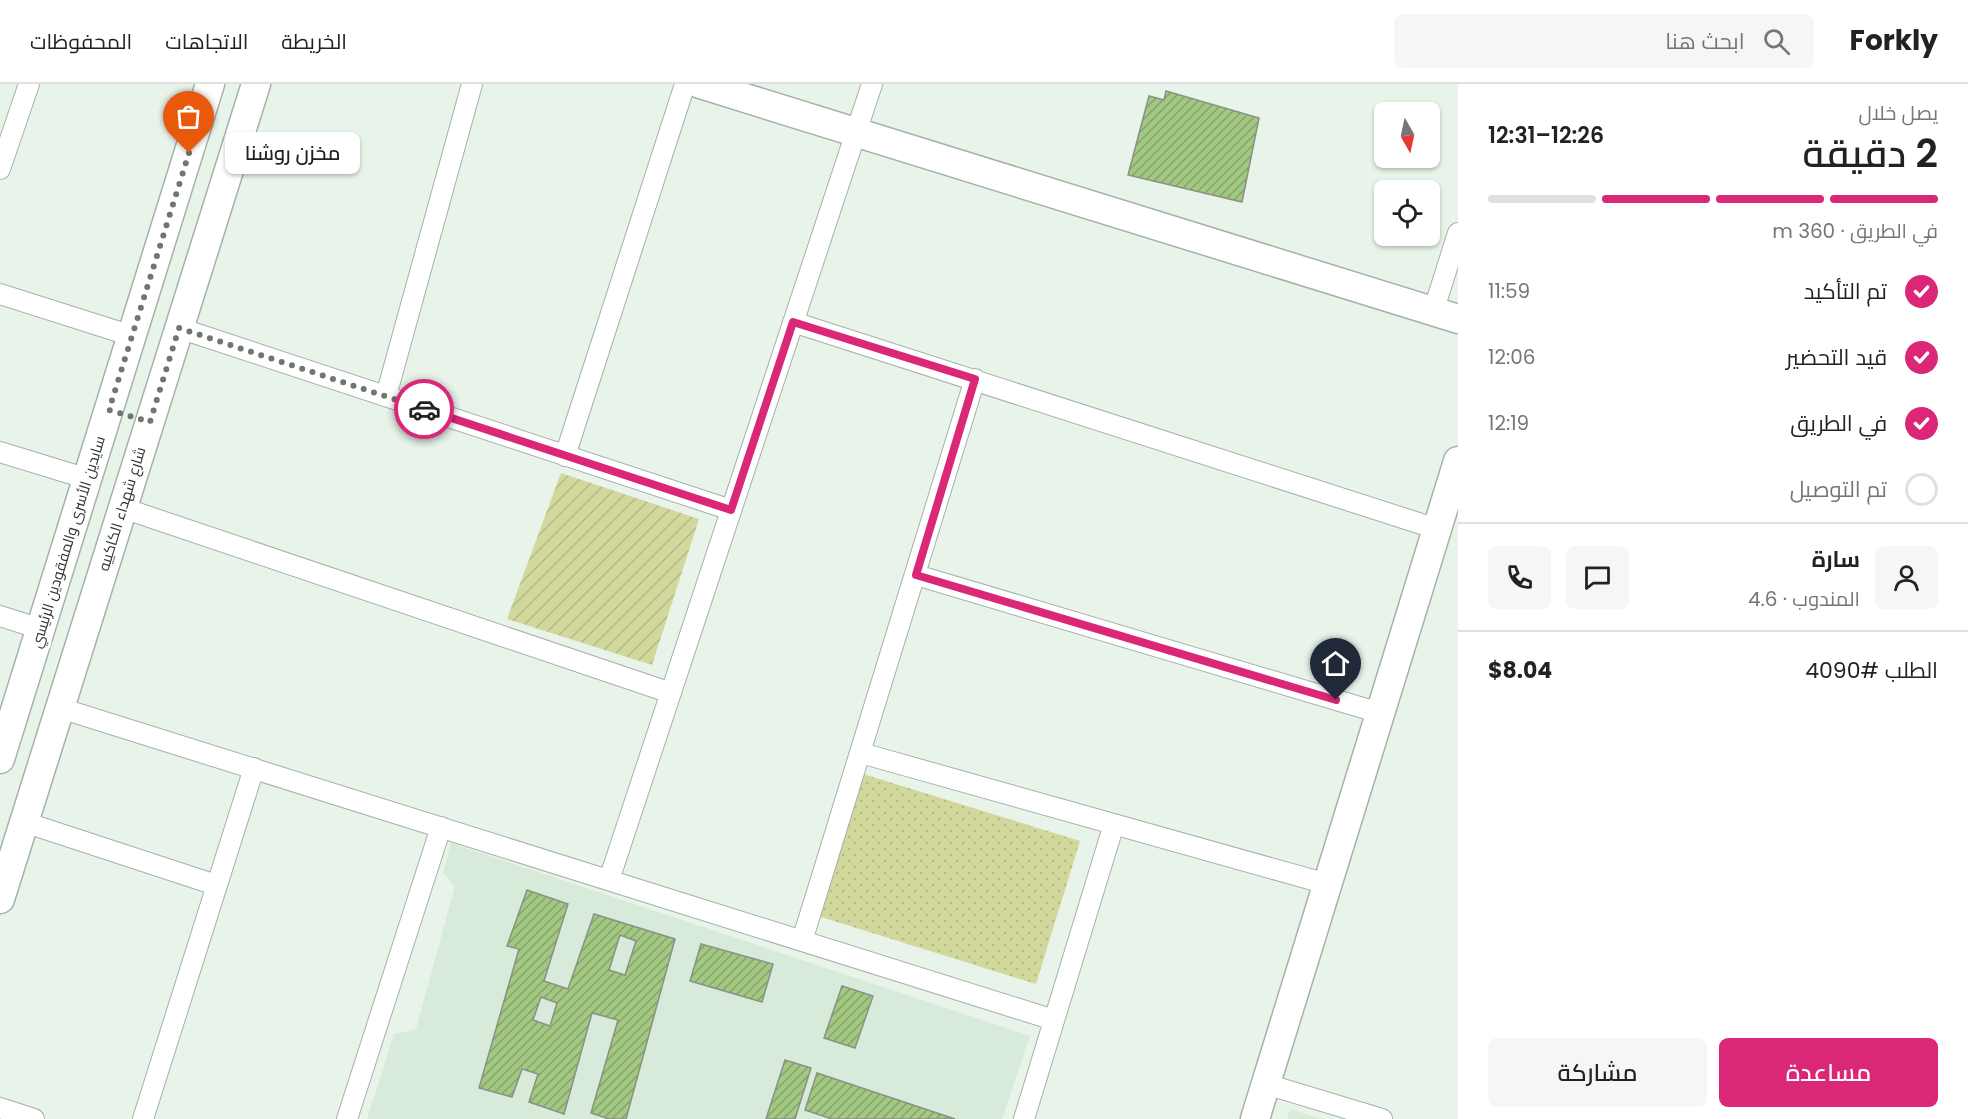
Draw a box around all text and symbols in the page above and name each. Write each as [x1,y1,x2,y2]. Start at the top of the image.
search box [1394,14,1814,68]
text: Forkly [1850,21,1938,60]
icon: search [1760,25,1793,58]
text: ابحث هنا [1665,26,1745,57]
text: المحفوظات [30,27,132,56]
text: الاتجاهات [165,27,248,56]
text: الخريطة [281,27,347,56]
pin [163,91,214,153]
text: يصل خلال [1858,99,1938,127]
icon: bag [172,100,205,133]
north arrow [1374,102,1440,168]
map controls [1374,102,1440,246]
text: 12:26–12:31 [1488,120,1604,151]
text: 2 دقيقة [1802,126,1938,181]
callout: مخزن روشنا [225,132,360,174]
text: مخزن روشنا [245,139,340,167]
button: locate [1374,180,1440,246]
text: في الطريق · 360 m [1772,217,1938,245]
icon: check [1905,275,1938,308]
text: تم التأكيد [1804,276,1887,307]
text: 11:59 [1488,277,1530,305]
icon: check [1905,341,1938,374]
text: قيد التحضير [1786,342,1887,373]
text: 12:06 [1488,343,1535,371]
courier [394,379,454,439]
icon: car [408,393,441,426]
icon: check [1905,407,1938,440]
text: في الطريق [1790,408,1887,439]
text: 12:19 [1488,409,1529,437]
street label: سايدين الأسرى والمفقودين الرئيسي [25,433,112,651]
street label: شارع شهداء الكاكييه [93,444,151,574]
text: تم التوصيل [1790,474,1887,505]
text: سارة [1812,544,1860,575]
button: phone [1488,546,1551,609]
button: chat [1566,546,1629,609]
button: person [1875,546,1938,609]
text: المندوب · 4.6 [1748,585,1860,613]
pin [1310,638,1361,700]
icon: home [1319,647,1352,680]
text: $8.04 [1488,655,1552,686]
text: الطلب #4090 [1805,655,1938,686]
button: مشاركة [1488,1038,1707,1107]
button: مساعدة [1719,1038,1938,1107]

